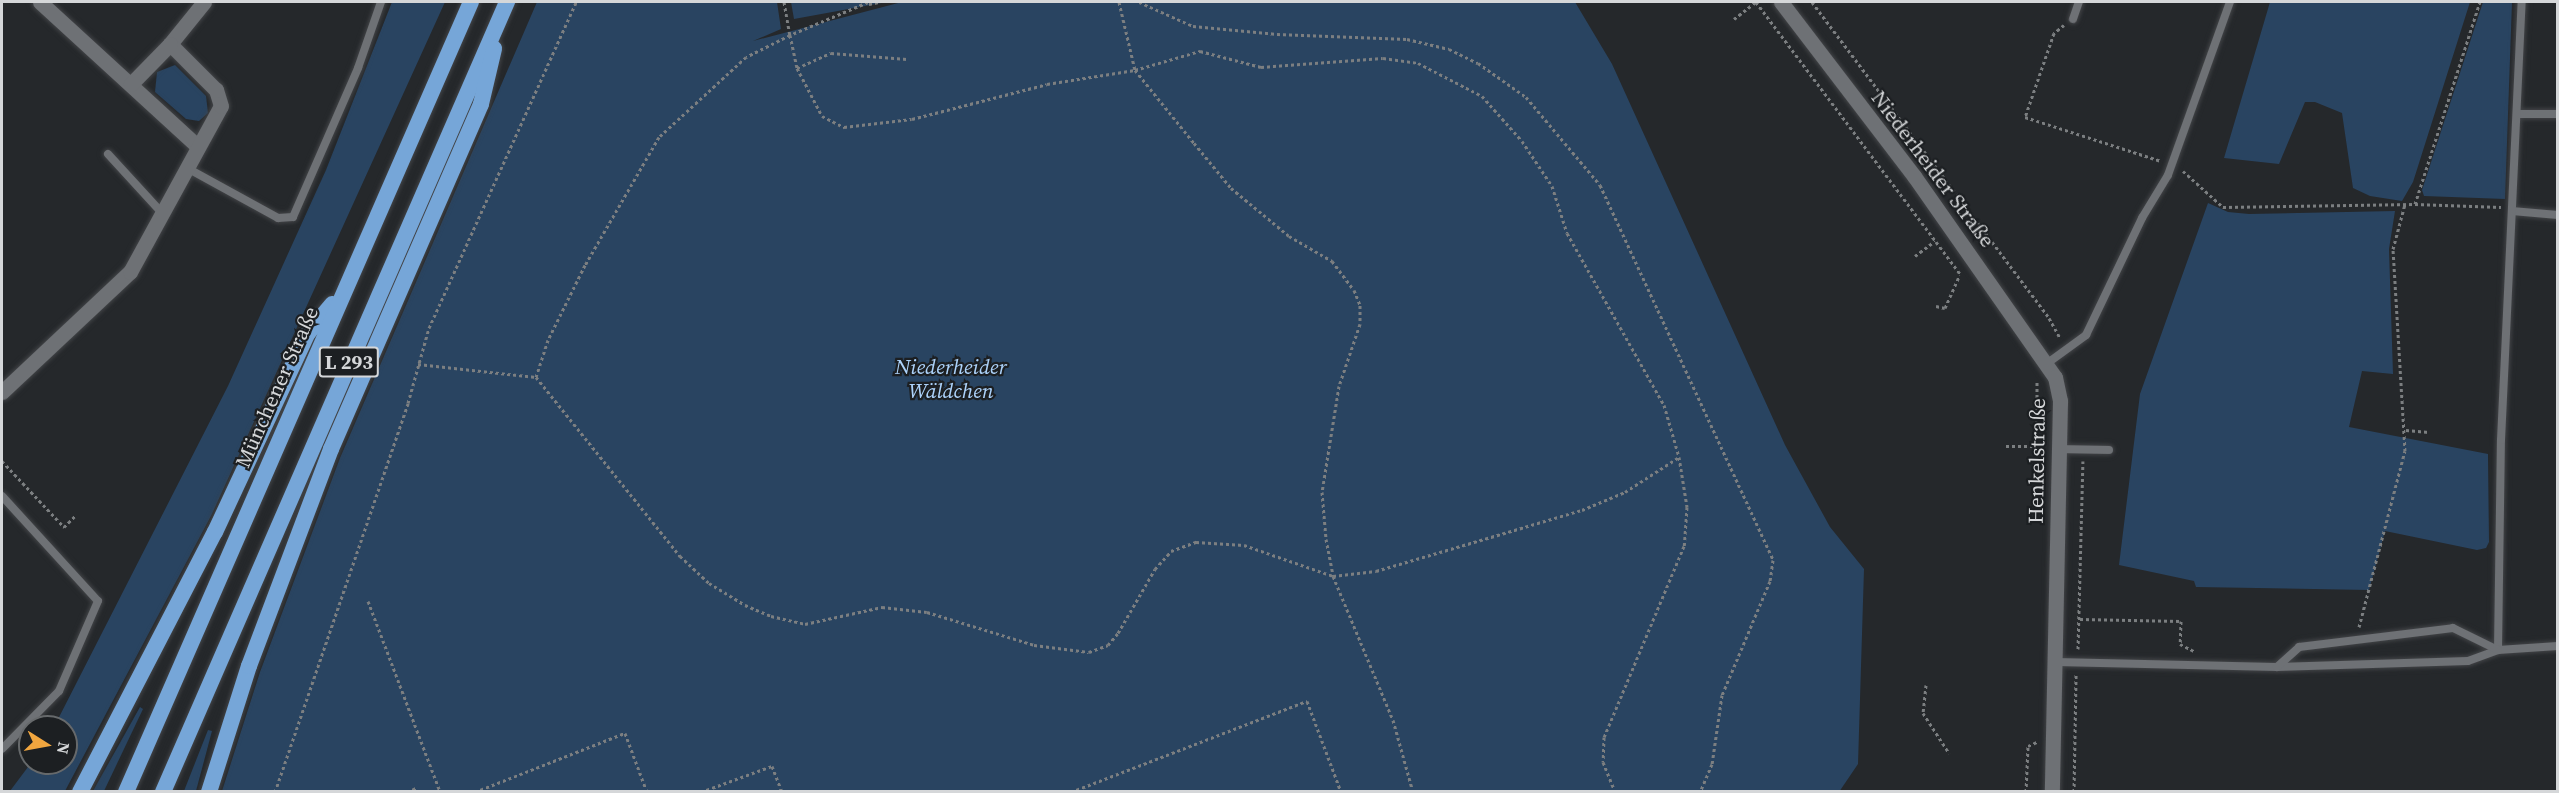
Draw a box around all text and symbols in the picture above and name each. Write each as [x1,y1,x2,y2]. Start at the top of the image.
street label: Niederheider Straße [1866,86,2000,252]
street label: Münchener Straße [230,302,324,472]
road number: L 293 [318,345,380,379]
park label: Niederheider Wäldchen [895,354,1007,404]
street label: Henkelstraße [2023,398,2051,524]
north arrow [18,715,78,775]
text: N [52,740,76,756]

